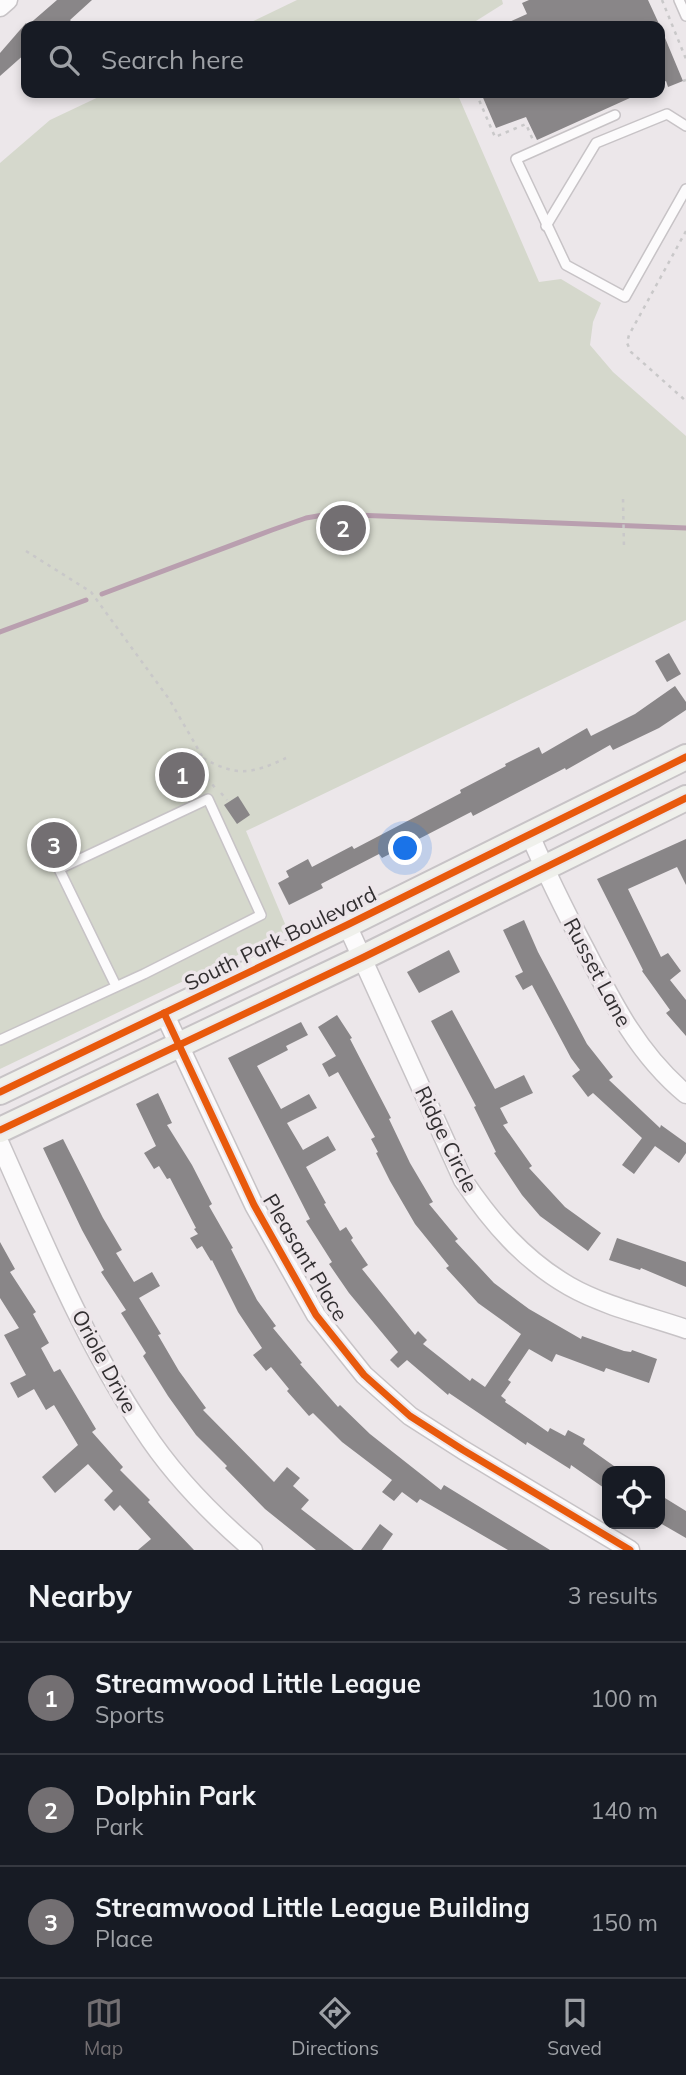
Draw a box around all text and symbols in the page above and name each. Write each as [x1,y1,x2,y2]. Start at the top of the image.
search box [21,21,665,98]
icon: search [45,41,83,79]
text: Search here [101,43,244,76]
pin: 2 [320,502,366,554]
pin: 1 [159,749,205,801]
pin: 3 [31,819,77,871]
your location [388,831,422,865]
street label: South Park Boulevard [180,880,380,996]
street label: Russet Lane [558,913,638,1031]
street label: Ridge Circle [410,1081,484,1197]
street label: Pleasant Place [258,1189,354,1325]
street label: Oriole Drive [67,1305,143,1417]
map controls [602,1466,665,1529]
button: locate [602,1466,665,1529]
text: Nearby [28,1577,132,1615]
text: 3 results [568,1581,658,1610]
text: Streamwood Little League [95,1667,421,1700]
text: 1 [44,1684,58,1713]
text: 100 m [590,1684,658,1713]
text: Sports [95,1700,165,1729]
text: Dolphin Park [95,1779,256,1812]
text: 2 [44,1796,58,1825]
text: 140 m [590,1796,658,1825]
text: Park [95,1812,143,1841]
text: Streamwood Little League Building [95,1891,530,1924]
text: 3 [44,1908,58,1937]
text: 150 m [590,1908,658,1937]
text: Place [95,1924,153,1953]
tab: Map [84,1994,123,2060]
tab: Directions [291,1994,379,2060]
tab: Saved [547,1994,602,2060]

